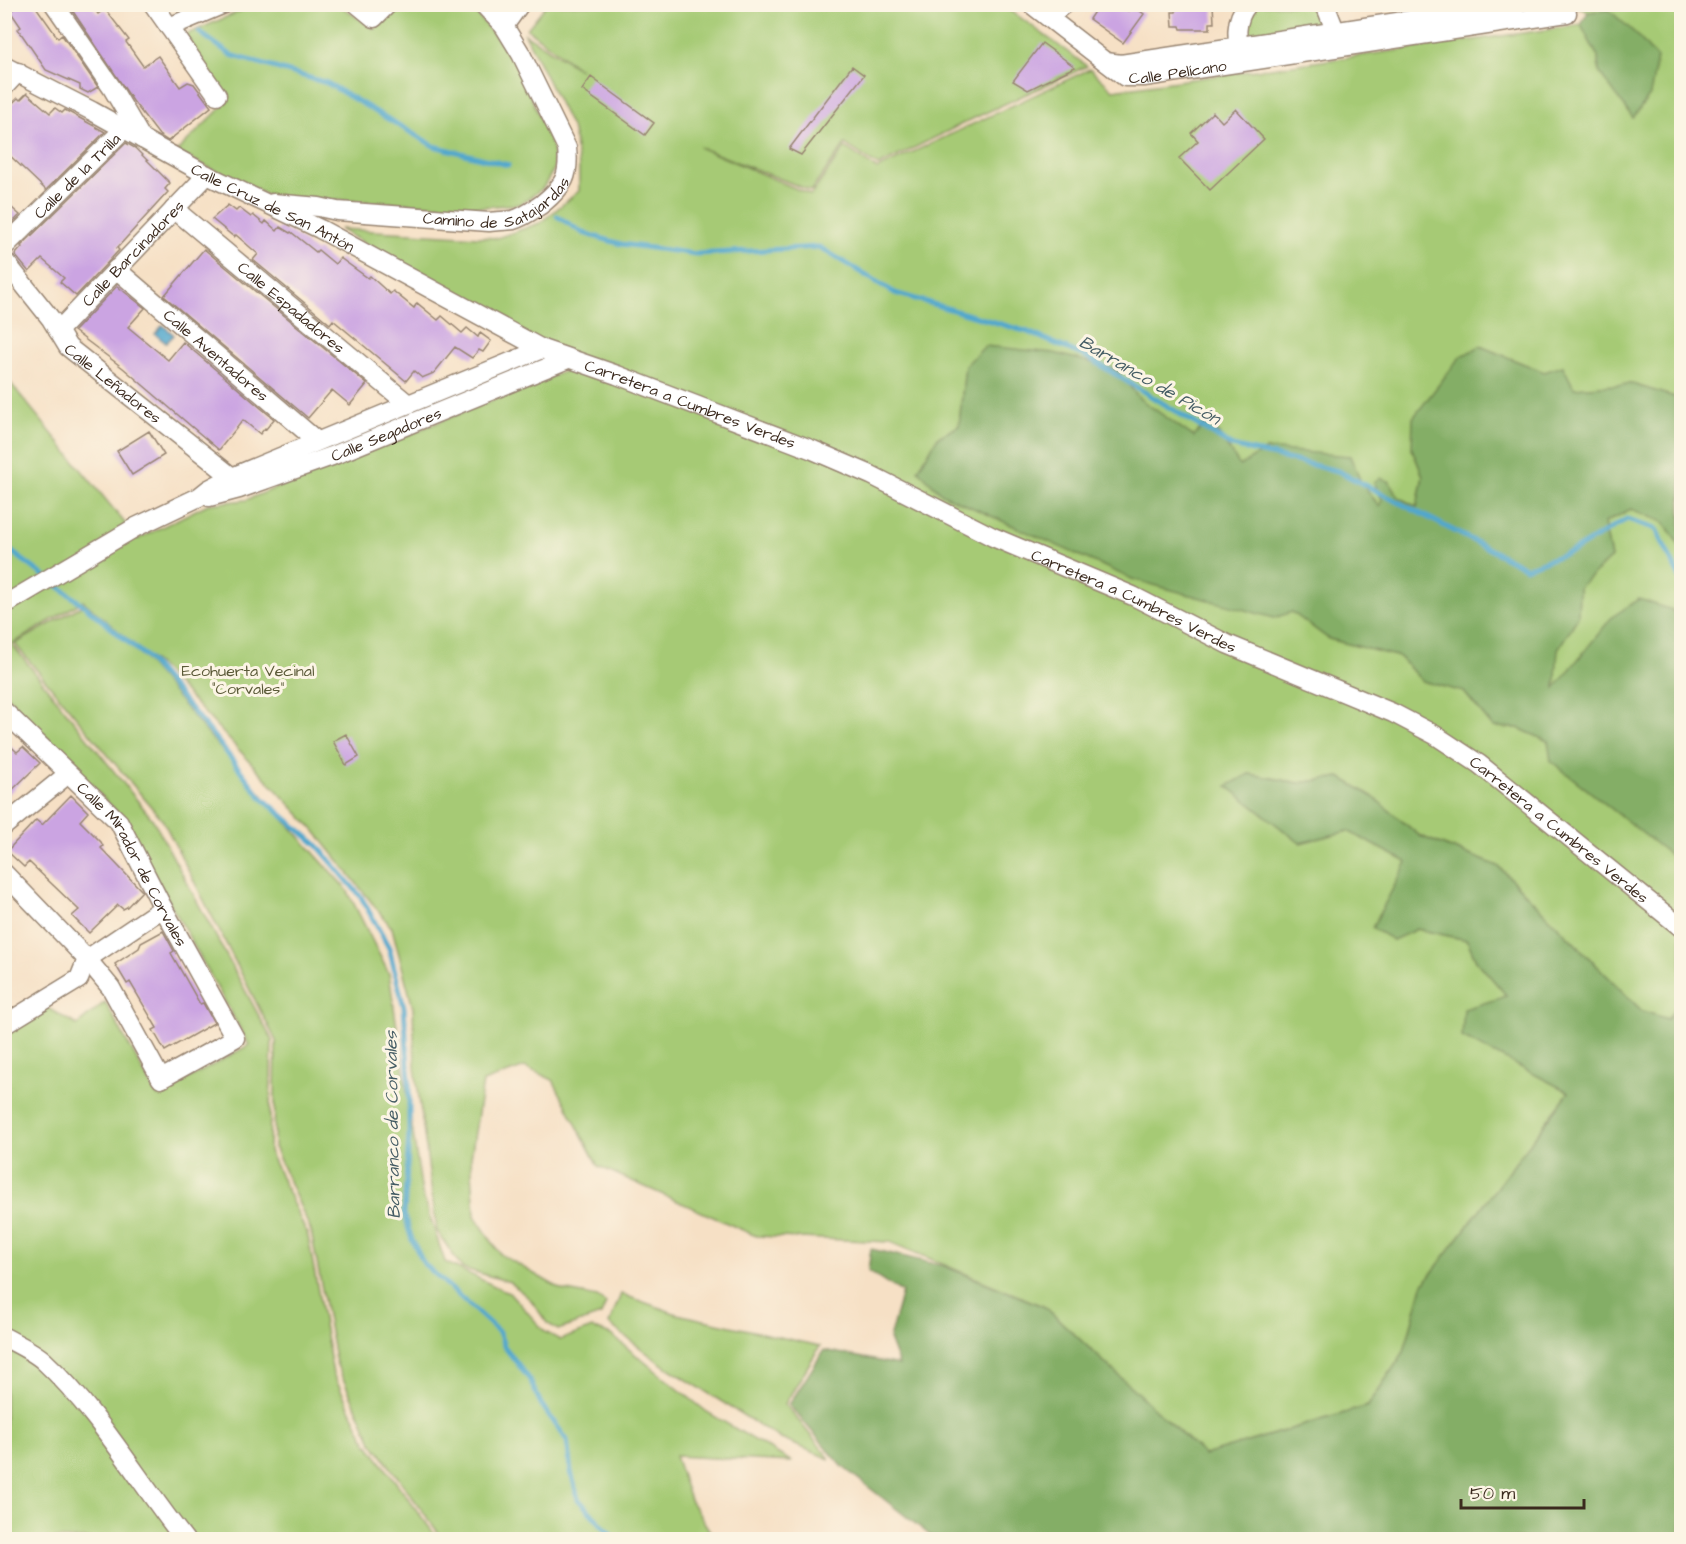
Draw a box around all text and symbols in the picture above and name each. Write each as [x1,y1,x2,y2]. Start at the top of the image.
street label: Calle Pelícano [1129,55,1228,89]
street label: Calle de la Trilla [29,128,126,224]
street label: Calle Cruz de San Antón [187,158,358,258]
street label: Camino de Satajardas [422,173,575,234]
street label: Calle Barcinadores [77,196,189,312]
street label: Calle Espadadores [233,257,349,359]
street label: Calle Aventadores [158,304,273,407]
water label: Barranco de Picón [1074,330,1227,432]
street label: Calle Leñadores [60,338,166,429]
street label: Carretera a Cumbres Verdes [581,355,799,454]
street label: Calle Segadores [328,402,445,467]
street label: Carretera a Cumbres Verdes [1028,544,1239,659]
park label: Ecohuerta Vecinal "Corvales" [181,660,315,700]
street label: Carretera a Cumbres Verdes [1465,751,1653,909]
street label: Calle Mirador de Corvales [72,777,192,950]
water label: Barranco de Corvales [378,1030,407,1219]
scale bar [1461,1472,1584,1510]
text: 50 m [1470,1481,1515,1506]

